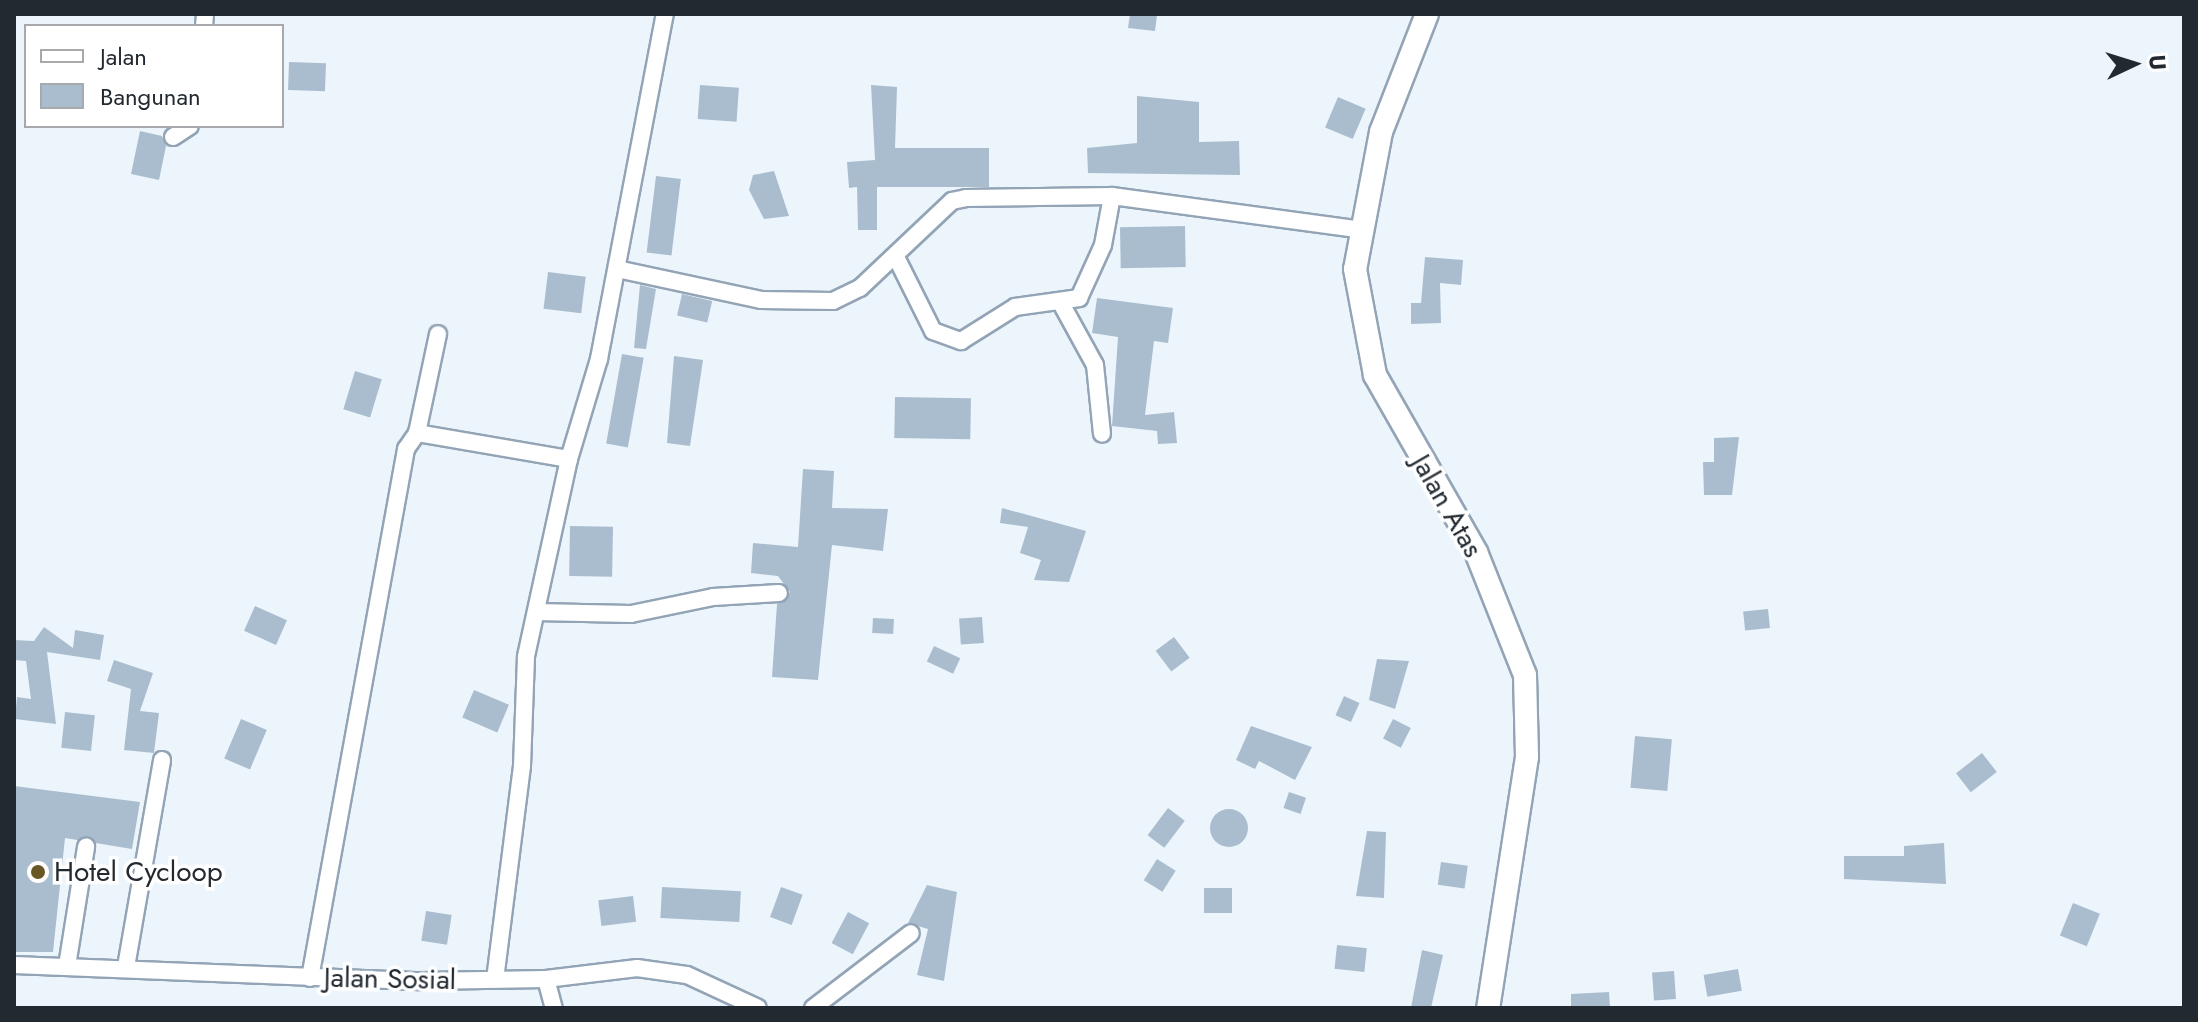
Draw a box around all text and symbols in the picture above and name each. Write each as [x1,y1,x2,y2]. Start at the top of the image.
legend [24,24,284,128]
north arrow [2094,24,2174,104]
text: Jalan [100,39,147,74]
text: U [2141,54,2174,71]
text: Bangunan [100,79,201,114]
street label: Jalan Atas [1404,449,1490,563]
place label: Hotel Cycloop [54,855,223,889]
marker: Hotel Cycloop [29,863,47,881]
street label: Jalan Sosial [324,961,456,997]

